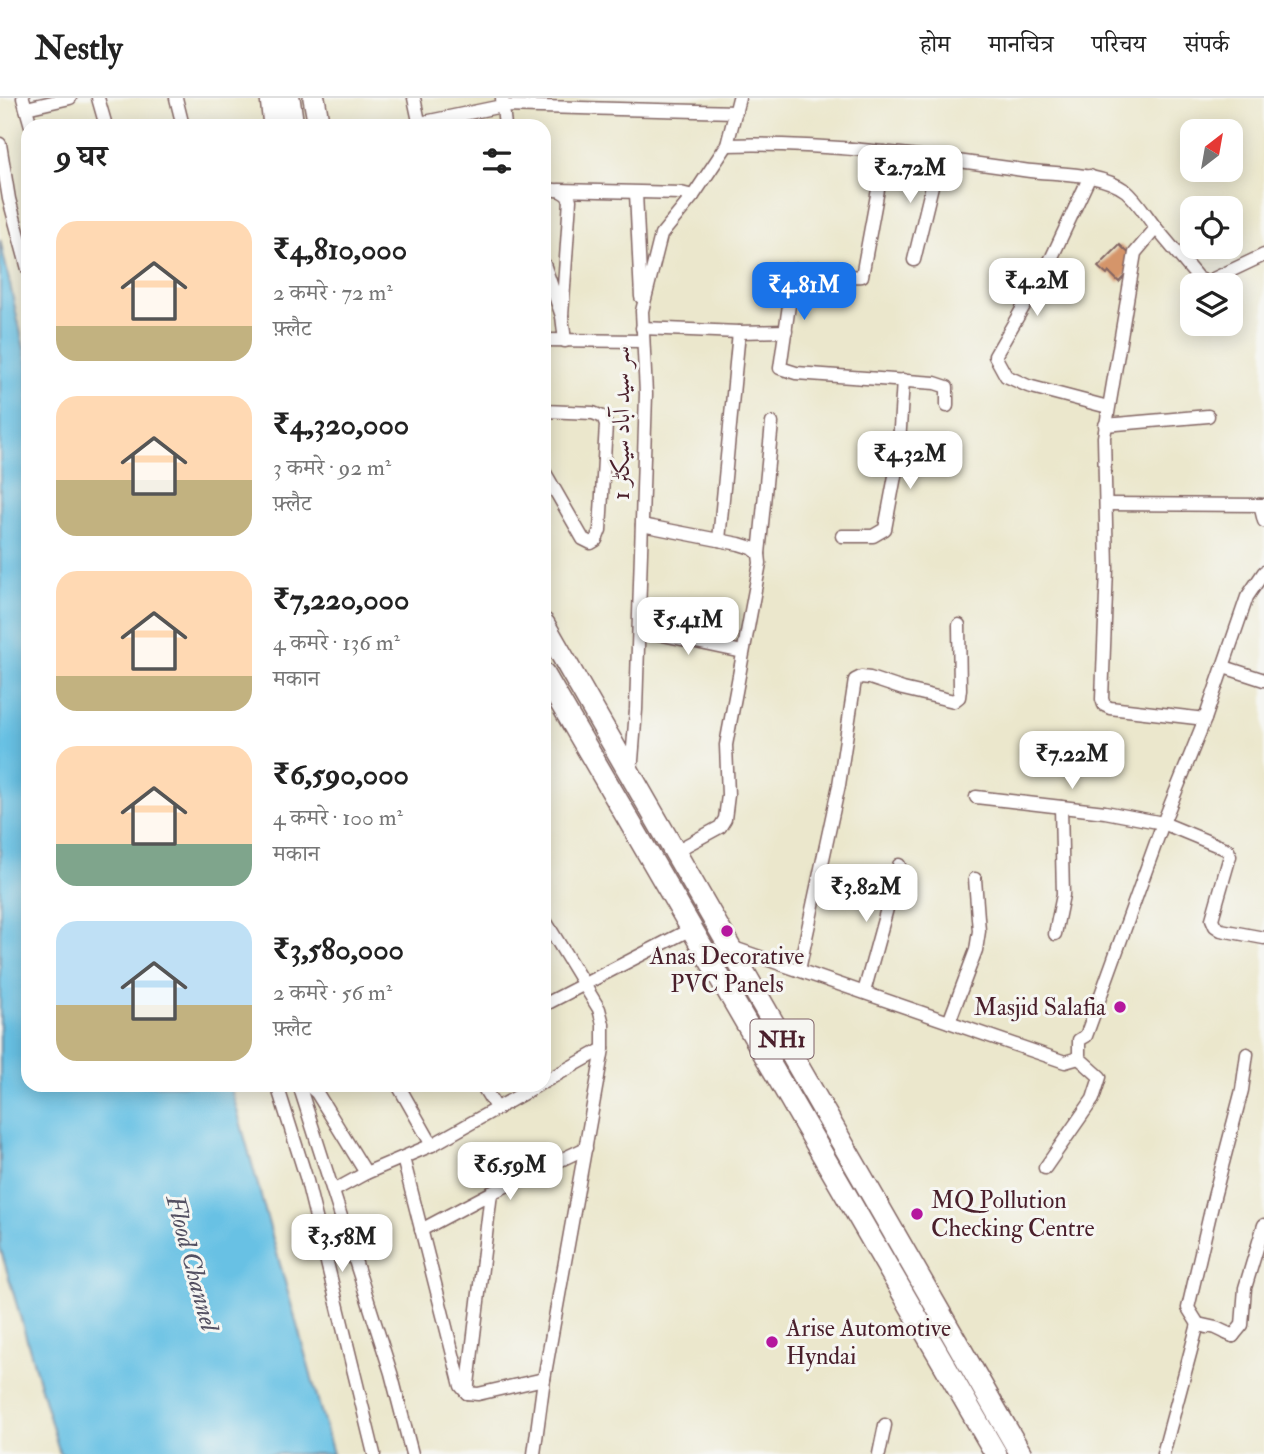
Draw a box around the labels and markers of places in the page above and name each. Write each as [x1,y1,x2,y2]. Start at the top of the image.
pin: ₹2.72M [853,146,967,205]
pin: ₹4.2M [988,258,1086,318]
pin: ₹4.81M [747,262,861,322]
pin: ₹4.32M [853,432,967,491]
pin: ₹5.41M [631,598,745,657]
pin: ₹7.22M [1015,732,1129,791]
pin: ₹3.82M [809,864,923,924]
marker: Anas Decorative PVC Panels [719,923,735,939]
place label: Anas Decorative PVC Panels [649,941,804,1000]
place label: Masjid Salafia [974,992,1107,1023]
marker: Masjid Salafia [1112,999,1128,1015]
pin: ₹6.59M [453,1142,567,1202]
place label: MQ Pollution Checking Centre [931,1185,1095,1244]
marker: MQ Pollution Checking Centre [909,1206,925,1222]
pin: ₹3.58M [285,1214,399,1274]
place label: Arise Automotive Hyndai [785,1313,951,1372]
marker: Arise Automotive Hyndai [764,1334,780,1350]

